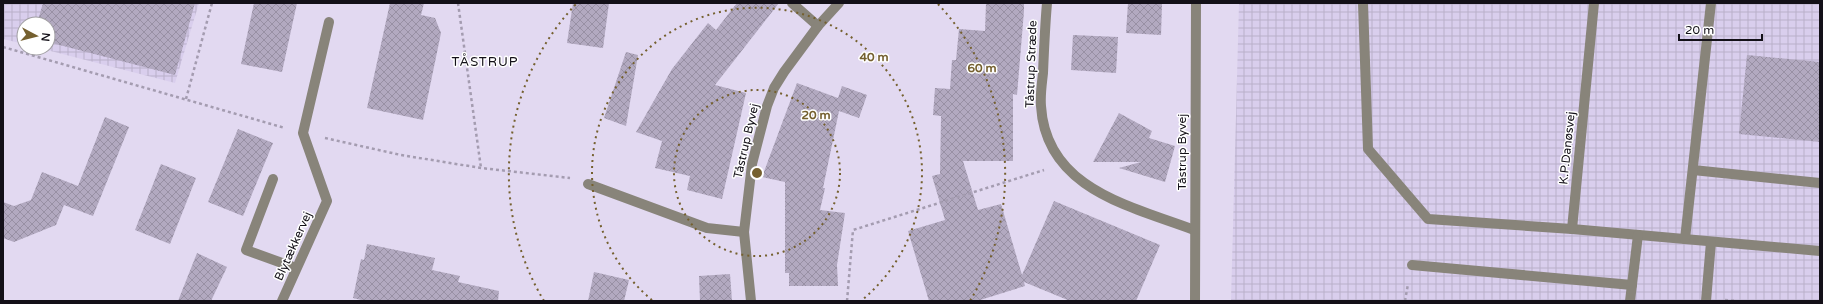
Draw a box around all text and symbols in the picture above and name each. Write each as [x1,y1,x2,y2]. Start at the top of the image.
north arrow [16,16,56,56]
scale bar [1679,16,1762,42]
street label: Tåstrup Stræde [1022,20,1040,108]
text: 20 m [1685,23,1714,37]
text: N [38,32,52,42]
text: 40 m [859,50,889,64]
district label: TÅSTRUP [451,53,519,70]
text: 60 m [967,61,997,75]
street label: Tåstrup Byvej [731,102,761,180]
text: 20 m [801,108,831,122]
street label: K.P.Danøsvej [1556,111,1578,185]
street label: Tåstrup Byvej [1175,114,1189,190]
centre of rings [750,166,764,180]
street label: Blytækkervej [272,209,314,283]

